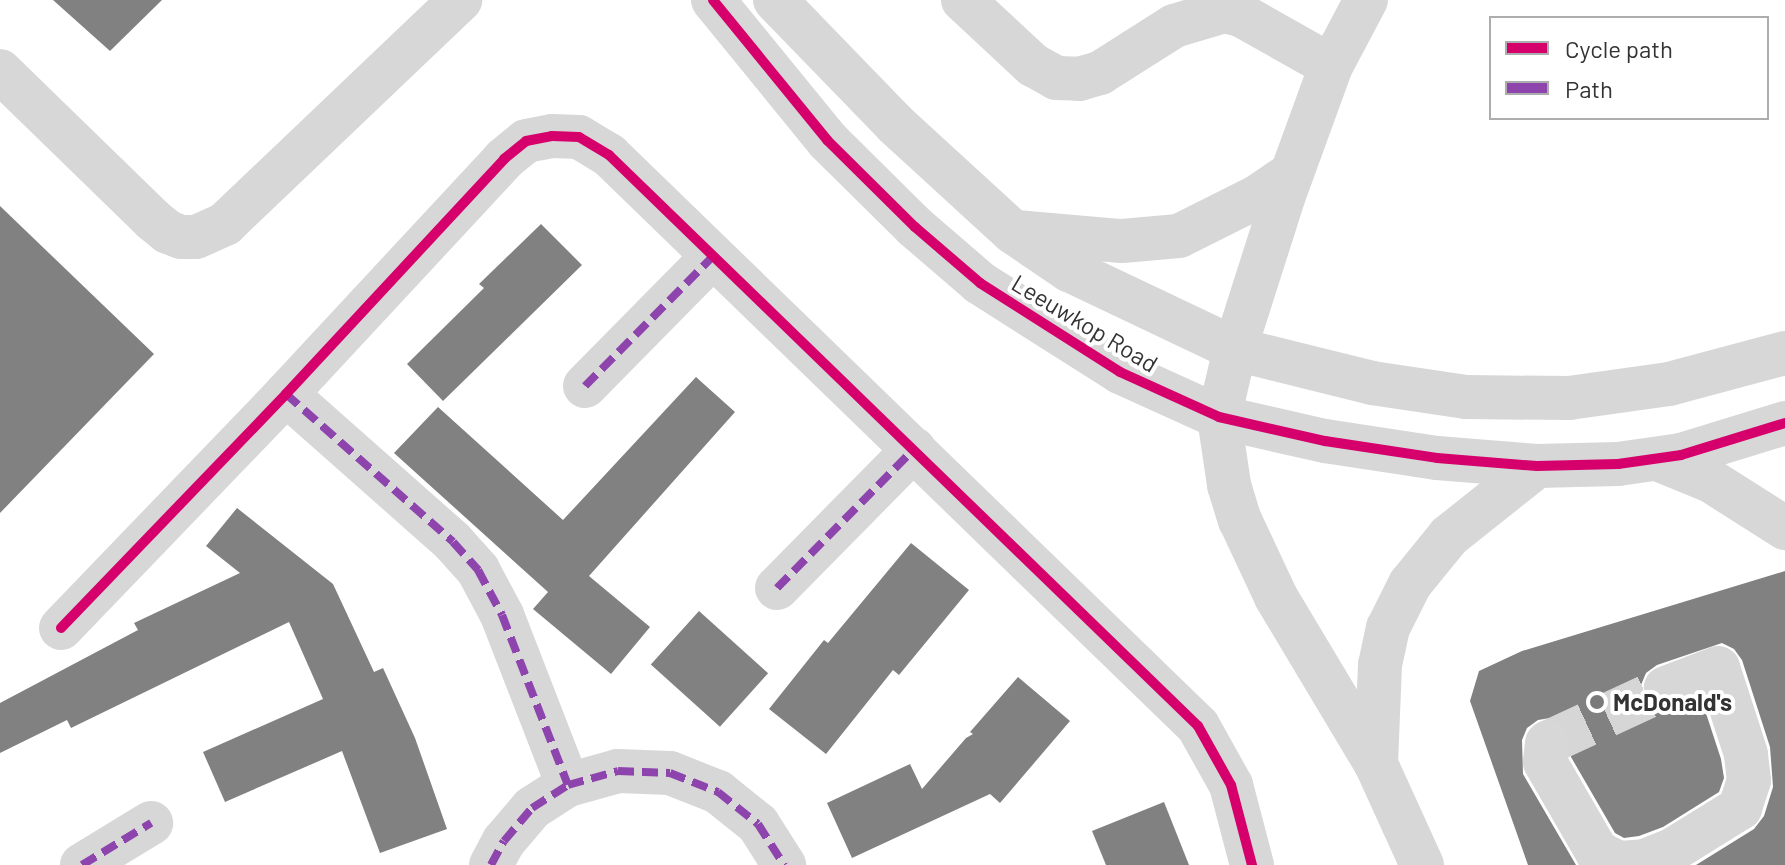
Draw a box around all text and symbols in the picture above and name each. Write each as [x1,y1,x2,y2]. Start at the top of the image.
legend [1489,16,1769,120]
text: Cycle path [1565,34,1673,63]
text: Path [1565,74,1613,103]
street label: Leeuwkop Road [1007,268,1163,378]
place label: McDonald's [1613,688,1732,716]
marker: McDonald's [1588,693,1606,711]

